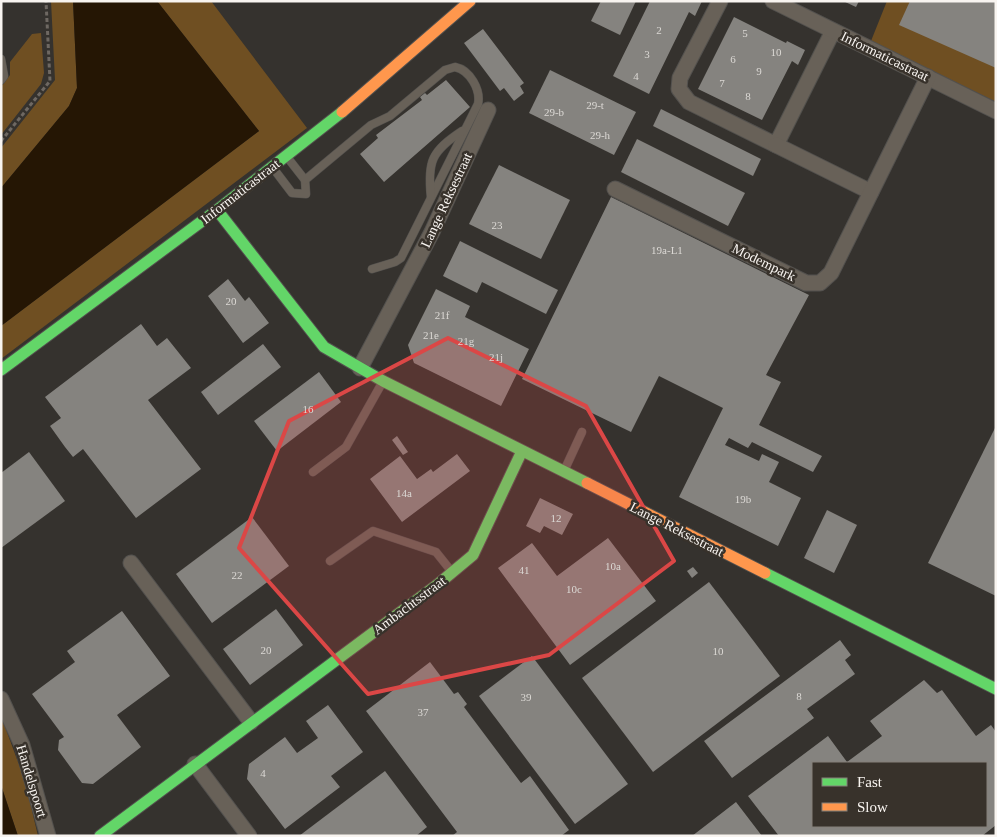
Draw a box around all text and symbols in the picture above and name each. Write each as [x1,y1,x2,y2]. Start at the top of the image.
house number: 2 [656,24,662,36]
house number: 5 [742,27,748,39]
street label: Informaticastraat [839,29,931,84]
house number: 10 [771,46,782,58]
house number: 3 [644,48,650,60]
house number: 6 [730,53,736,65]
house number: 9 [756,65,762,77]
house number: 4 [633,70,639,82]
house number: 7 [719,77,725,89]
house number: 8 [745,90,751,102]
house number: 29-t [586,99,604,111]
house number: 29-b [544,106,565,118]
house number: 29-h [590,129,611,141]
street label: Lange Reksestraat [418,150,475,250]
street label: Informaticastraat [198,156,283,227]
house number: 23 [492,219,503,231]
street label: Modempark [730,241,798,284]
house number: 19a-L1 [651,244,683,256]
house number: 20 [226,295,237,307]
house number: 21f [435,309,450,321]
house number: 21e [423,329,439,341]
house number: 21g [458,335,475,347]
house number: 21j [489,351,503,363]
house number: 16 [303,403,314,415]
house number: 14a [396,487,412,499]
house number: 19b [735,493,752,505]
street label: Lange Reksestraat [627,499,726,560]
house number: 12 [551,512,562,524]
house number: 10a [605,560,621,572]
house number: 41 [519,564,530,576]
house number: 22 [232,569,243,581]
street label: Ambachtsstraat [370,573,449,638]
house number: 10c [566,583,582,595]
house number: 20 [261,644,272,656]
house number: 10 [713,645,724,657]
house number: 8 [796,690,802,702]
house number: 39 [521,691,532,703]
house number: 37 [418,706,429,718]
street label: Handelspoort [13,743,50,820]
legend [812,762,987,827]
house number: 4 [260,767,266,779]
text: Fast [857,774,883,790]
text: Slow [857,799,888,815]

